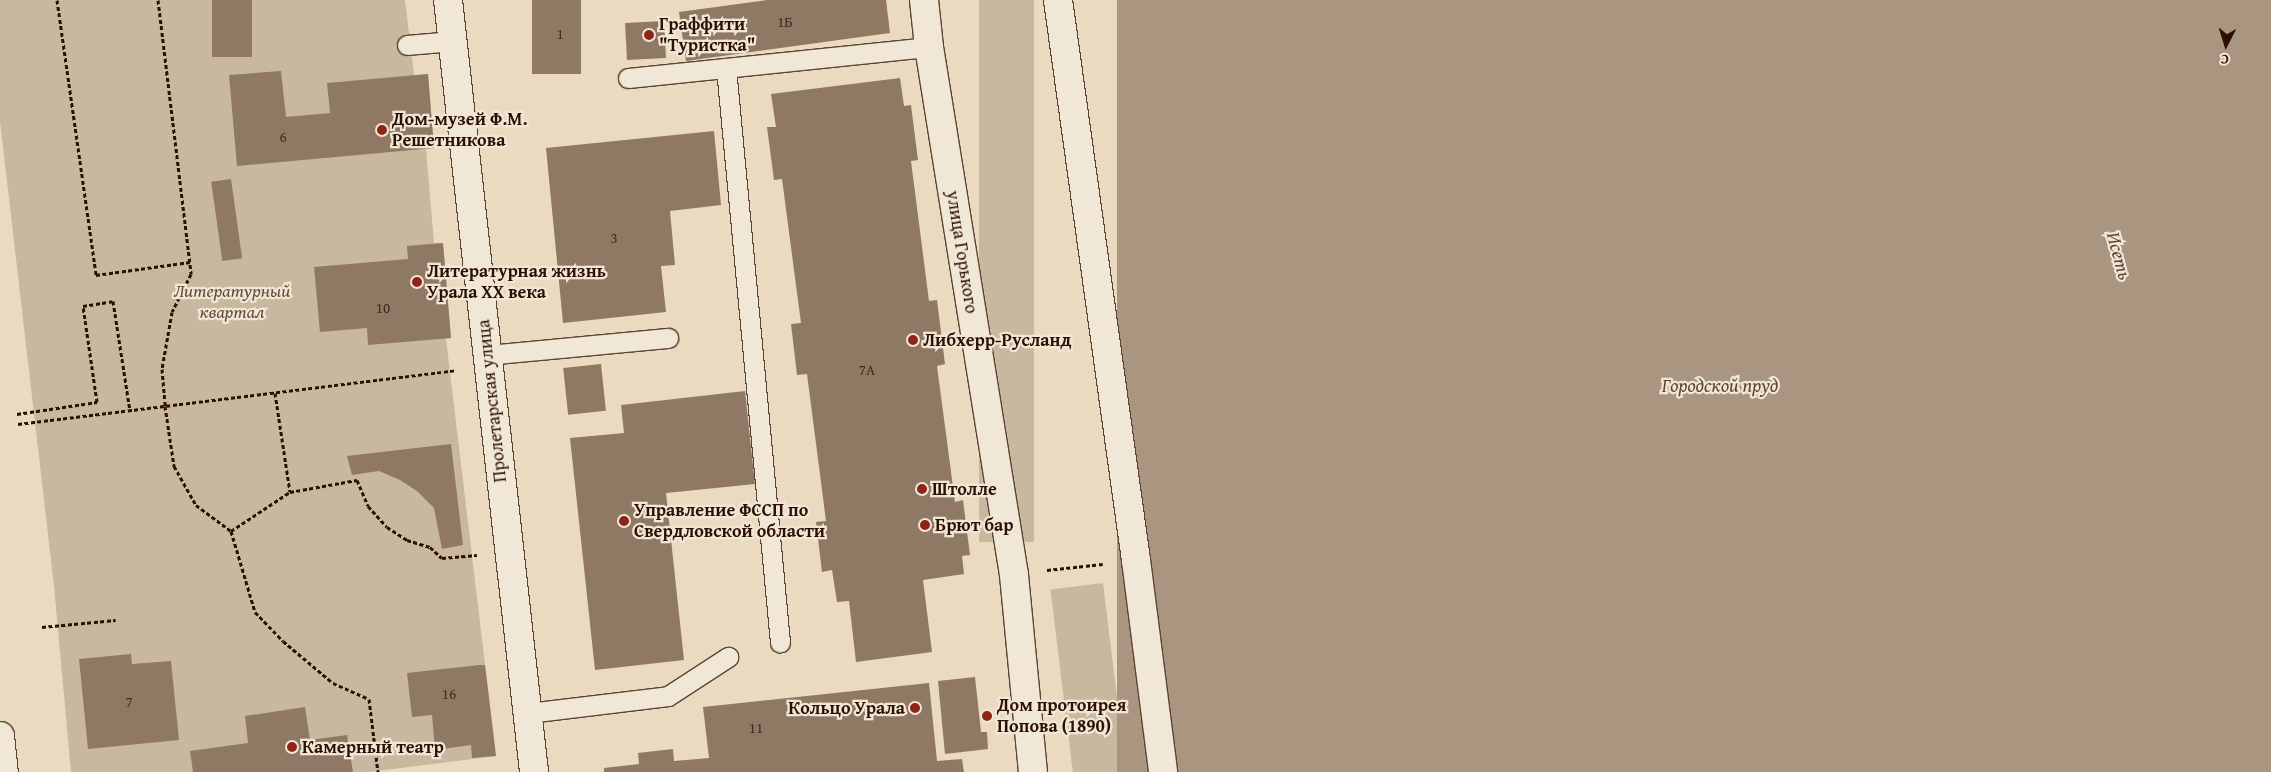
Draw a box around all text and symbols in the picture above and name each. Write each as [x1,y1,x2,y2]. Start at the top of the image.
house number: 1Б [777,13,793,31]
place label: Граффити "Туристка" [659,14,756,56]
north arrow [2201,20,2251,70]
house number: 1 [556,25,564,43]
marker: Граффити "Туристка" [643,29,655,41]
text: С [2220,50,2230,70]
place label: Дом-музей Ф.М. Решетникова [392,109,528,152]
marker: Дом-музей Ф.М. Решетникова [376,124,388,136]
house number: 6 [279,128,287,146]
street label: улица Горького [942,189,982,315]
house number: 3 [610,229,618,247]
water label: Исеть [2102,230,2136,282]
place label: Литературная жизнь Урала XX века [427,261,606,304]
marker: Литературная жизнь Урала XX века [411,276,423,288]
park label: Литературный квартал [174,281,290,324]
house number: 10 [376,299,390,317]
street label: Пролетарская улица [473,319,511,483]
place label: Либхерр-Русланд [923,329,1072,351]
marker: Либхерр-Русланд [907,334,919,346]
house number: 7А [859,361,875,379]
water label: Городской пруд [1662,375,1778,397]
place label: Штолле [932,478,997,500]
marker: Штолле [916,483,928,495]
place label: Управление ФССП по Свердловской области [634,500,825,542]
place label: Брют бар [935,514,1014,536]
marker: Управление ФССП по Свердловской области [618,515,630,527]
marker: Брют бар [919,519,931,531]
house number: 16 [442,685,456,703]
house number: 7 [125,693,133,711]
place label: Дом протоирея Попова (1890) [997,695,1126,738]
place label: Кольцо Урала [788,697,905,719]
marker: Кольцо Урала [909,702,921,714]
marker: Дом протоирея Попова (1890) [981,710,993,722]
house number: 11 [749,719,763,737]
place label: Камерный театр [302,736,444,758]
marker: Камерный театр [286,741,298,753]

